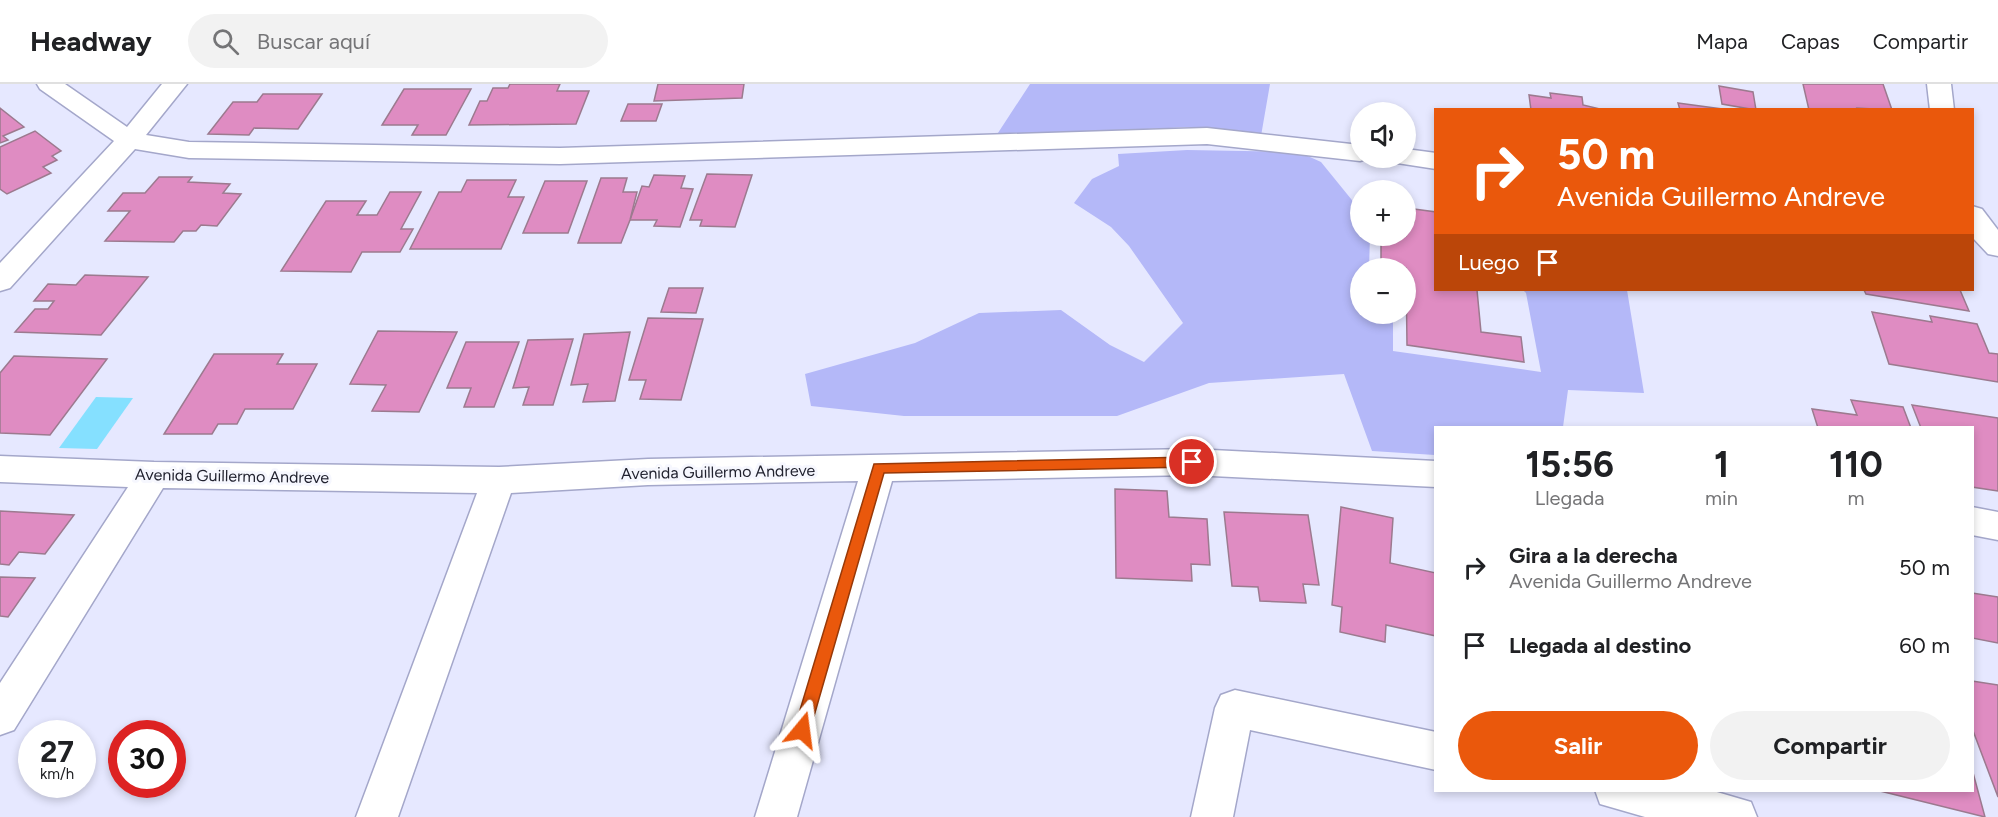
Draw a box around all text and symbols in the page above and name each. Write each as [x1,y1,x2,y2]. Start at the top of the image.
search box [188,14,608,68]
text: Headway [30,24,152,58]
icon: search [209,25,242,58]
text: Buscar aquí [257,28,370,55]
text: Mapa [1696,29,1748,54]
text: Capas [1781,29,1840,54]
text: Compartir [1873,29,1968,54]
map controls [1350,102,1416,324]
button: sound [1350,102,1416,168]
text: 50 m [1557,129,1655,180]
icon: right [1458,132,1536,210]
button: + [1350,180,1416,246]
text: Avenida Guillermo Andreve [1557,180,1885,213]
icon: arrive [1531,246,1564,279]
text: Luego [1458,249,1519,276]
button: − [1350,258,1416,324]
pin [1166,436,1217,487]
text: 15:56 [1525,443,1614,486]
text: 1 [1714,443,1729,486]
text: 110 [1829,443,1883,486]
icon: arrive [1175,445,1208,478]
street label: Avenida Guillermo Andreve [621,461,816,483]
street label: Avenida Guillermo Andreve [135,465,330,487]
text: Llegada [1535,486,1604,510]
text: min [1705,486,1738,510]
text: m [1847,486,1864,510]
text: Gira a la derecha [1509,542,1678,569]
icon: right [1458,551,1491,584]
text: 50 m [1899,554,1950,581]
text: Avenida Guillermo Andreve [1509,569,1752,593]
icon: arrive [1458,629,1491,662]
text: Llegada al destino [1509,632,1691,659]
text: 60 m [1899,632,1950,659]
position arrow [770,698,834,762]
button: Salir [1458,711,1698,780]
button: Compartir [1710,711,1950,780]
speed limit sign: 30 [108,720,186,798]
text: 27 [40,733,74,770]
text: km/h [40,765,74,783]

